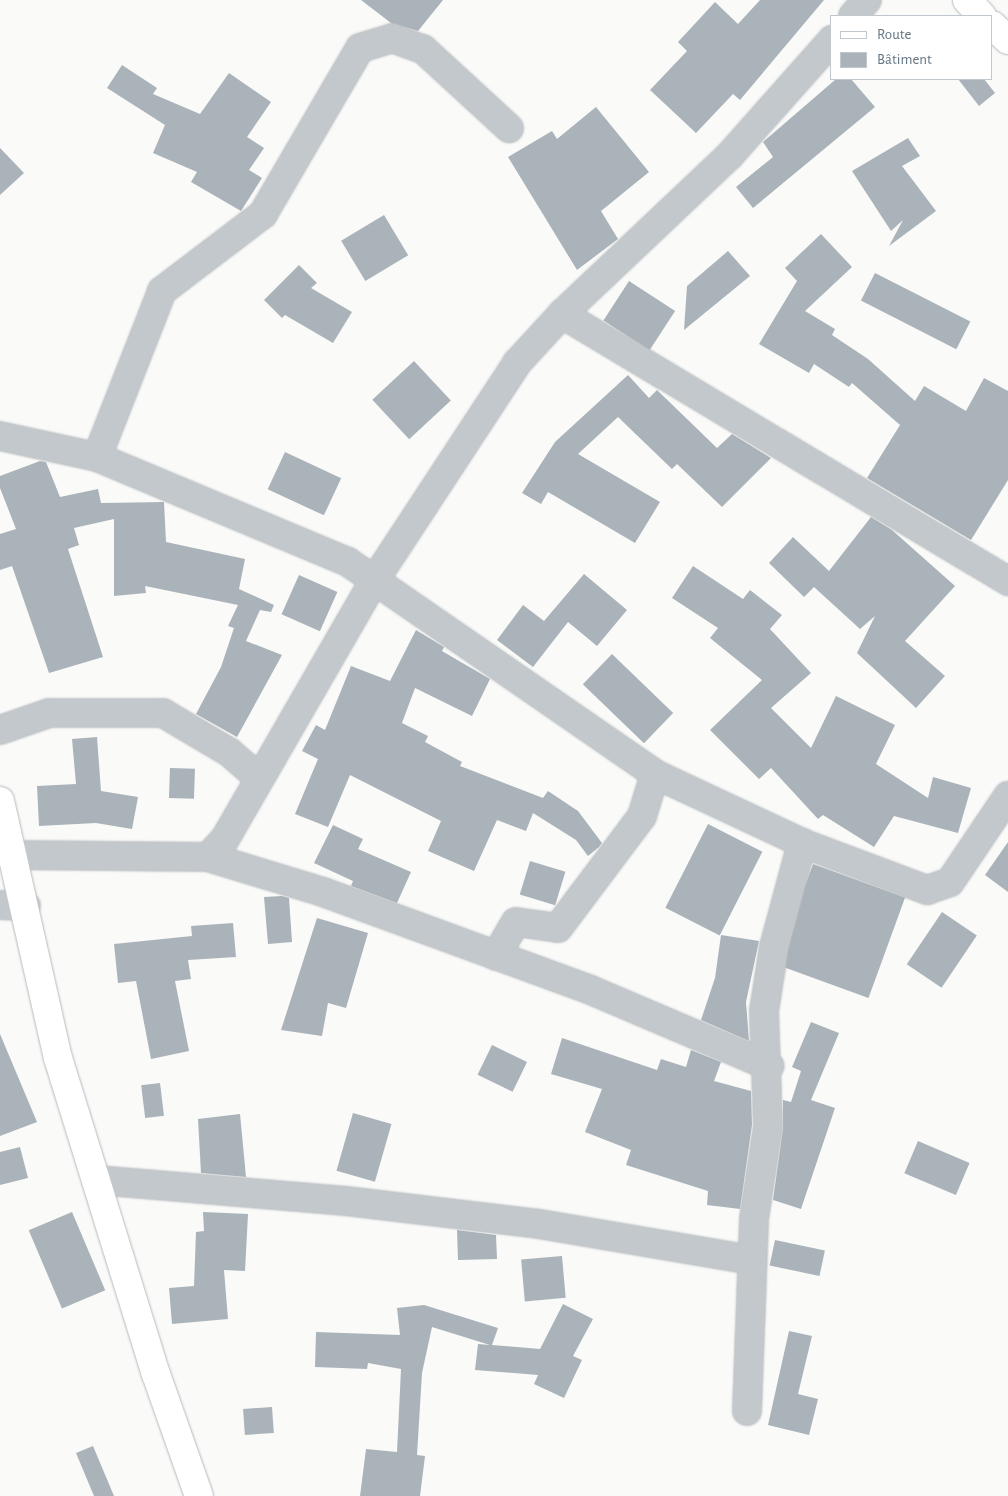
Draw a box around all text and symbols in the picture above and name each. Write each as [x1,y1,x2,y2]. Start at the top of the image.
legend [830,15,993,80]
text: Route [877,27,911,42]
text: Bâtiment [877,52,932,67]

